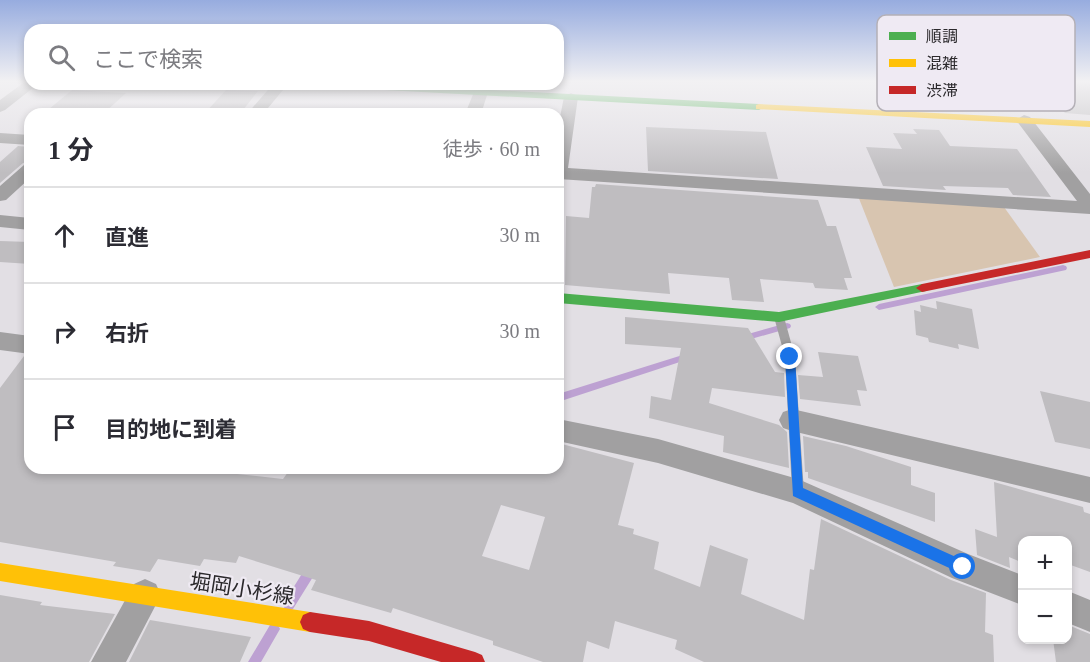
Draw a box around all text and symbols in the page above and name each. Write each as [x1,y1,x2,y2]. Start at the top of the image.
legend [877,15,1075,111]
search box [24,24,564,90]
text: 順調 [926,28,958,45]
icon: search [45,41,78,74]
text: ここで検索 [93,47,203,72]
text: 混雑 [926,55,958,72]
text: 渋滞 [926,82,958,99]
text: 1 分 [48,136,94,165]
text: 徒歩 · 60 m [443,138,540,160]
icon: ahead [48,219,81,252]
text: 30 m [499,224,540,246]
text: 直進 [105,225,149,250]
icon: right [48,315,81,348]
text: 30 m [499,320,540,342]
text: 右折 [105,321,149,346]
route end [776,343,802,369]
icon: arrive [48,411,81,444]
text: 目的地に到着 [105,417,237,442]
map controls [1018,536,1072,644]
button: + [1018,536,1072,590]
route start [949,553,975,579]
street label: 堀岡小杉線 [188,569,296,609]
button: − [1018,590,1072,644]

